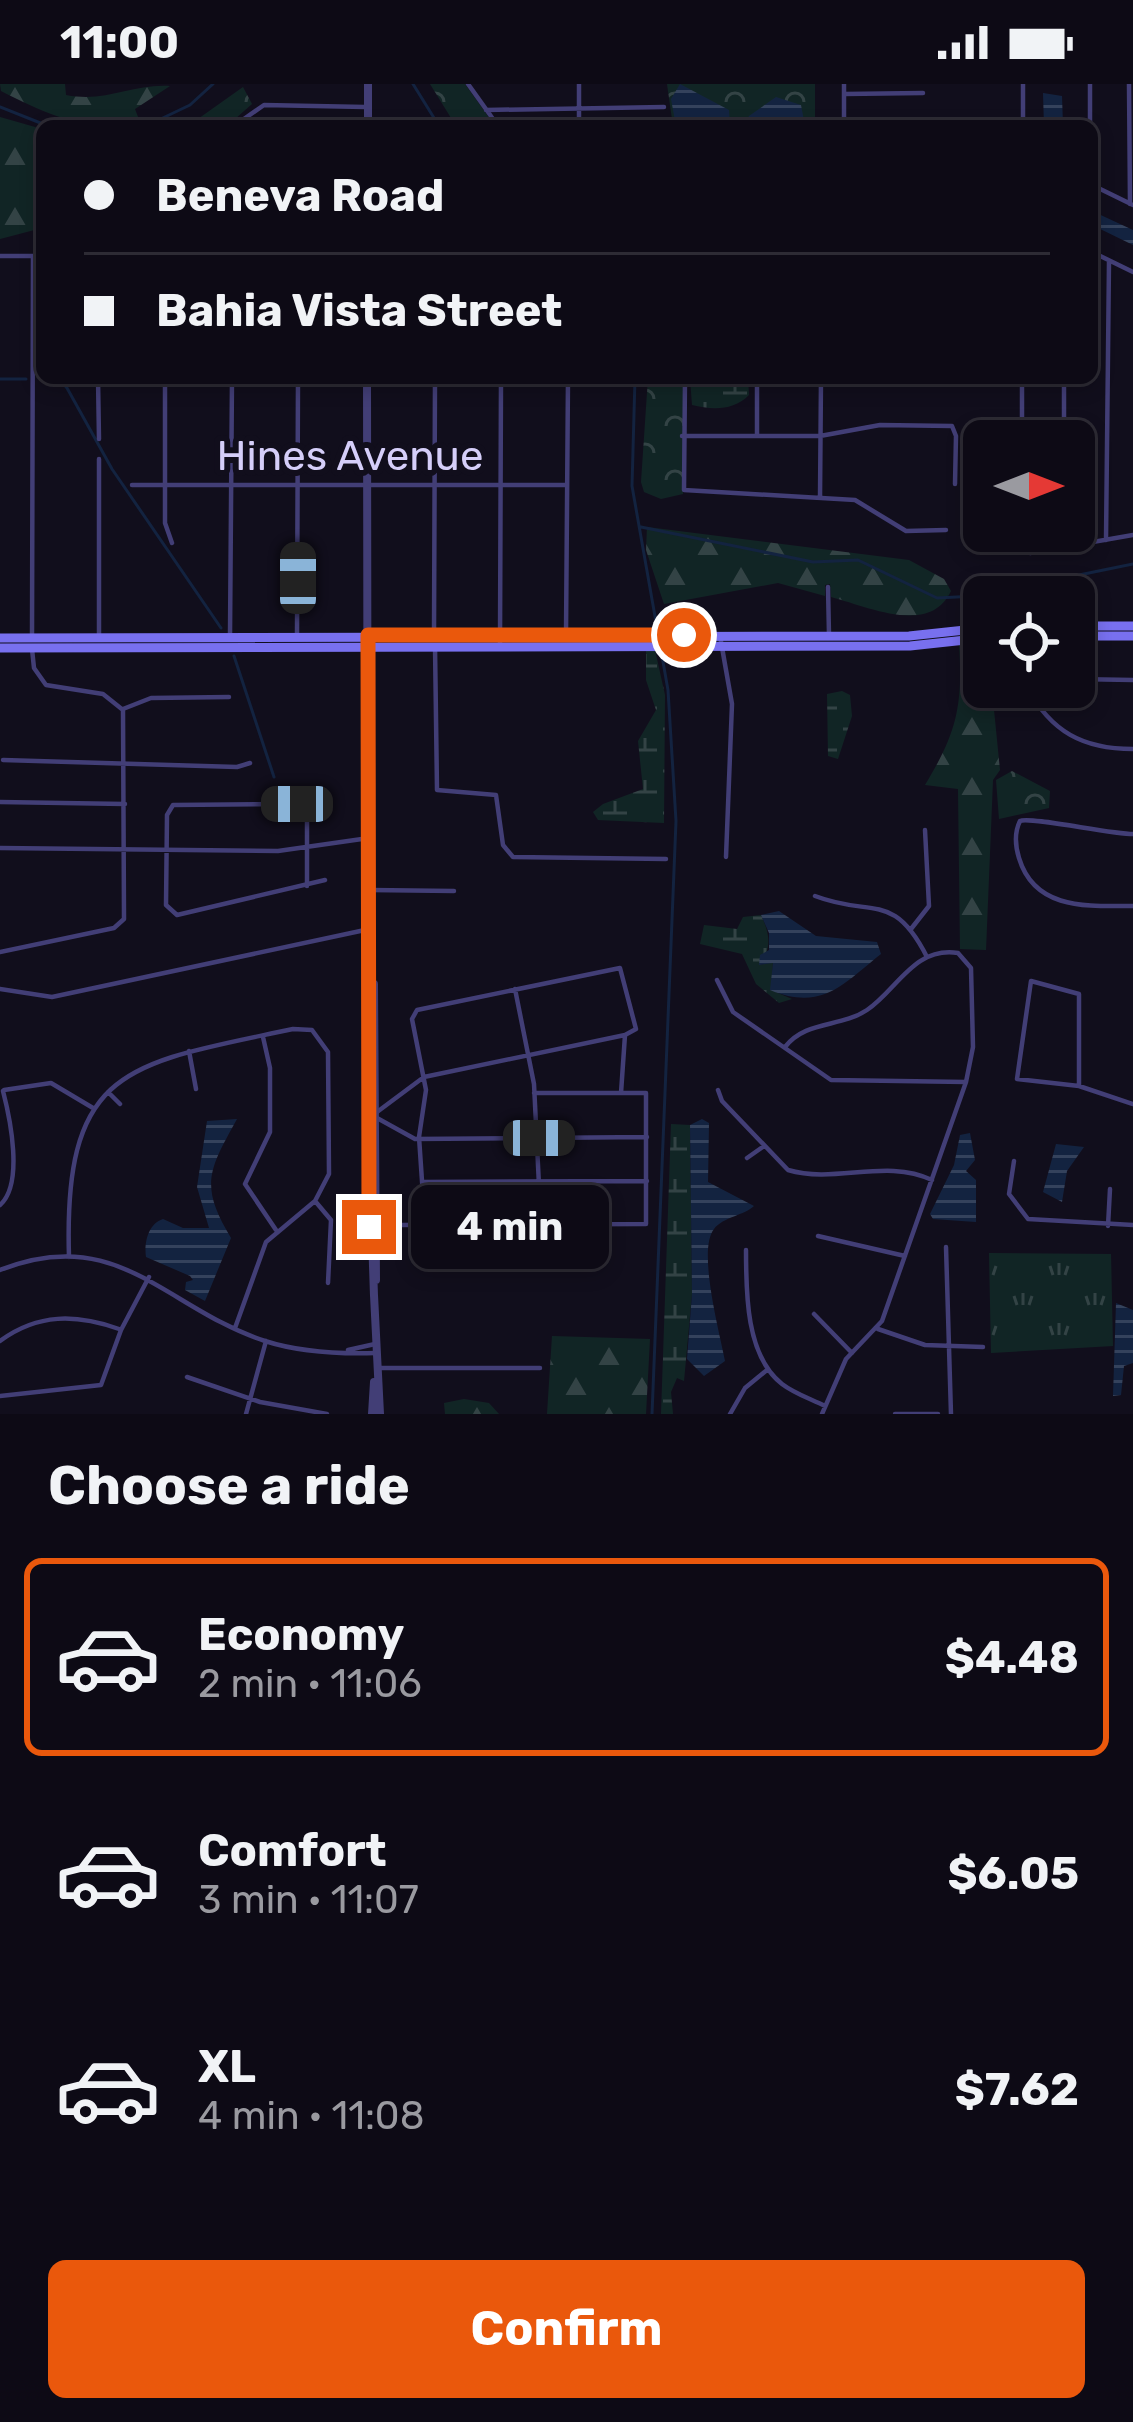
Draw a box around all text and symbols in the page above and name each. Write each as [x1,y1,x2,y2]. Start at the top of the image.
text: 11:00 [60,16,179,69]
text: Beneva Road [156,169,444,222]
text: Bahia Vista Street [156,284,562,337]
north arrow [963,420,1095,552]
map controls [963,420,1095,708]
street label: Hines Avenue [217,431,483,481]
car [280,542,316,614]
button: locate [963,576,1095,708]
route start [657,608,711,662]
car [261,786,333,822]
car [503,1120,575,1156]
callout: 4 min [411,1185,609,1269]
route end [342,1200,396,1254]
text: 4 min [457,1204,563,1250]
text: Choose a ride [48,1454,410,1518]
icon: car [54,1603,162,1711]
text: Economy [198,1608,404,1661]
text: $4.48 [945,1631,1079,1684]
text: 2 min · 11:06 [198,1661,422,1707]
icon: car [54,1819,162,1927]
text: Comfort [198,1824,387,1877]
text: $6.05 [948,1847,1079,1900]
text: 3 min · 11:07 [198,1877,419,1923]
icon: car [54,2035,162,2143]
text: XL [198,2040,256,2093]
text: $7.62 [955,2063,1079,2116]
text: 4 min · 11:08 [198,2093,424,2139]
button: Confirm [48,2260,1085,2398]

